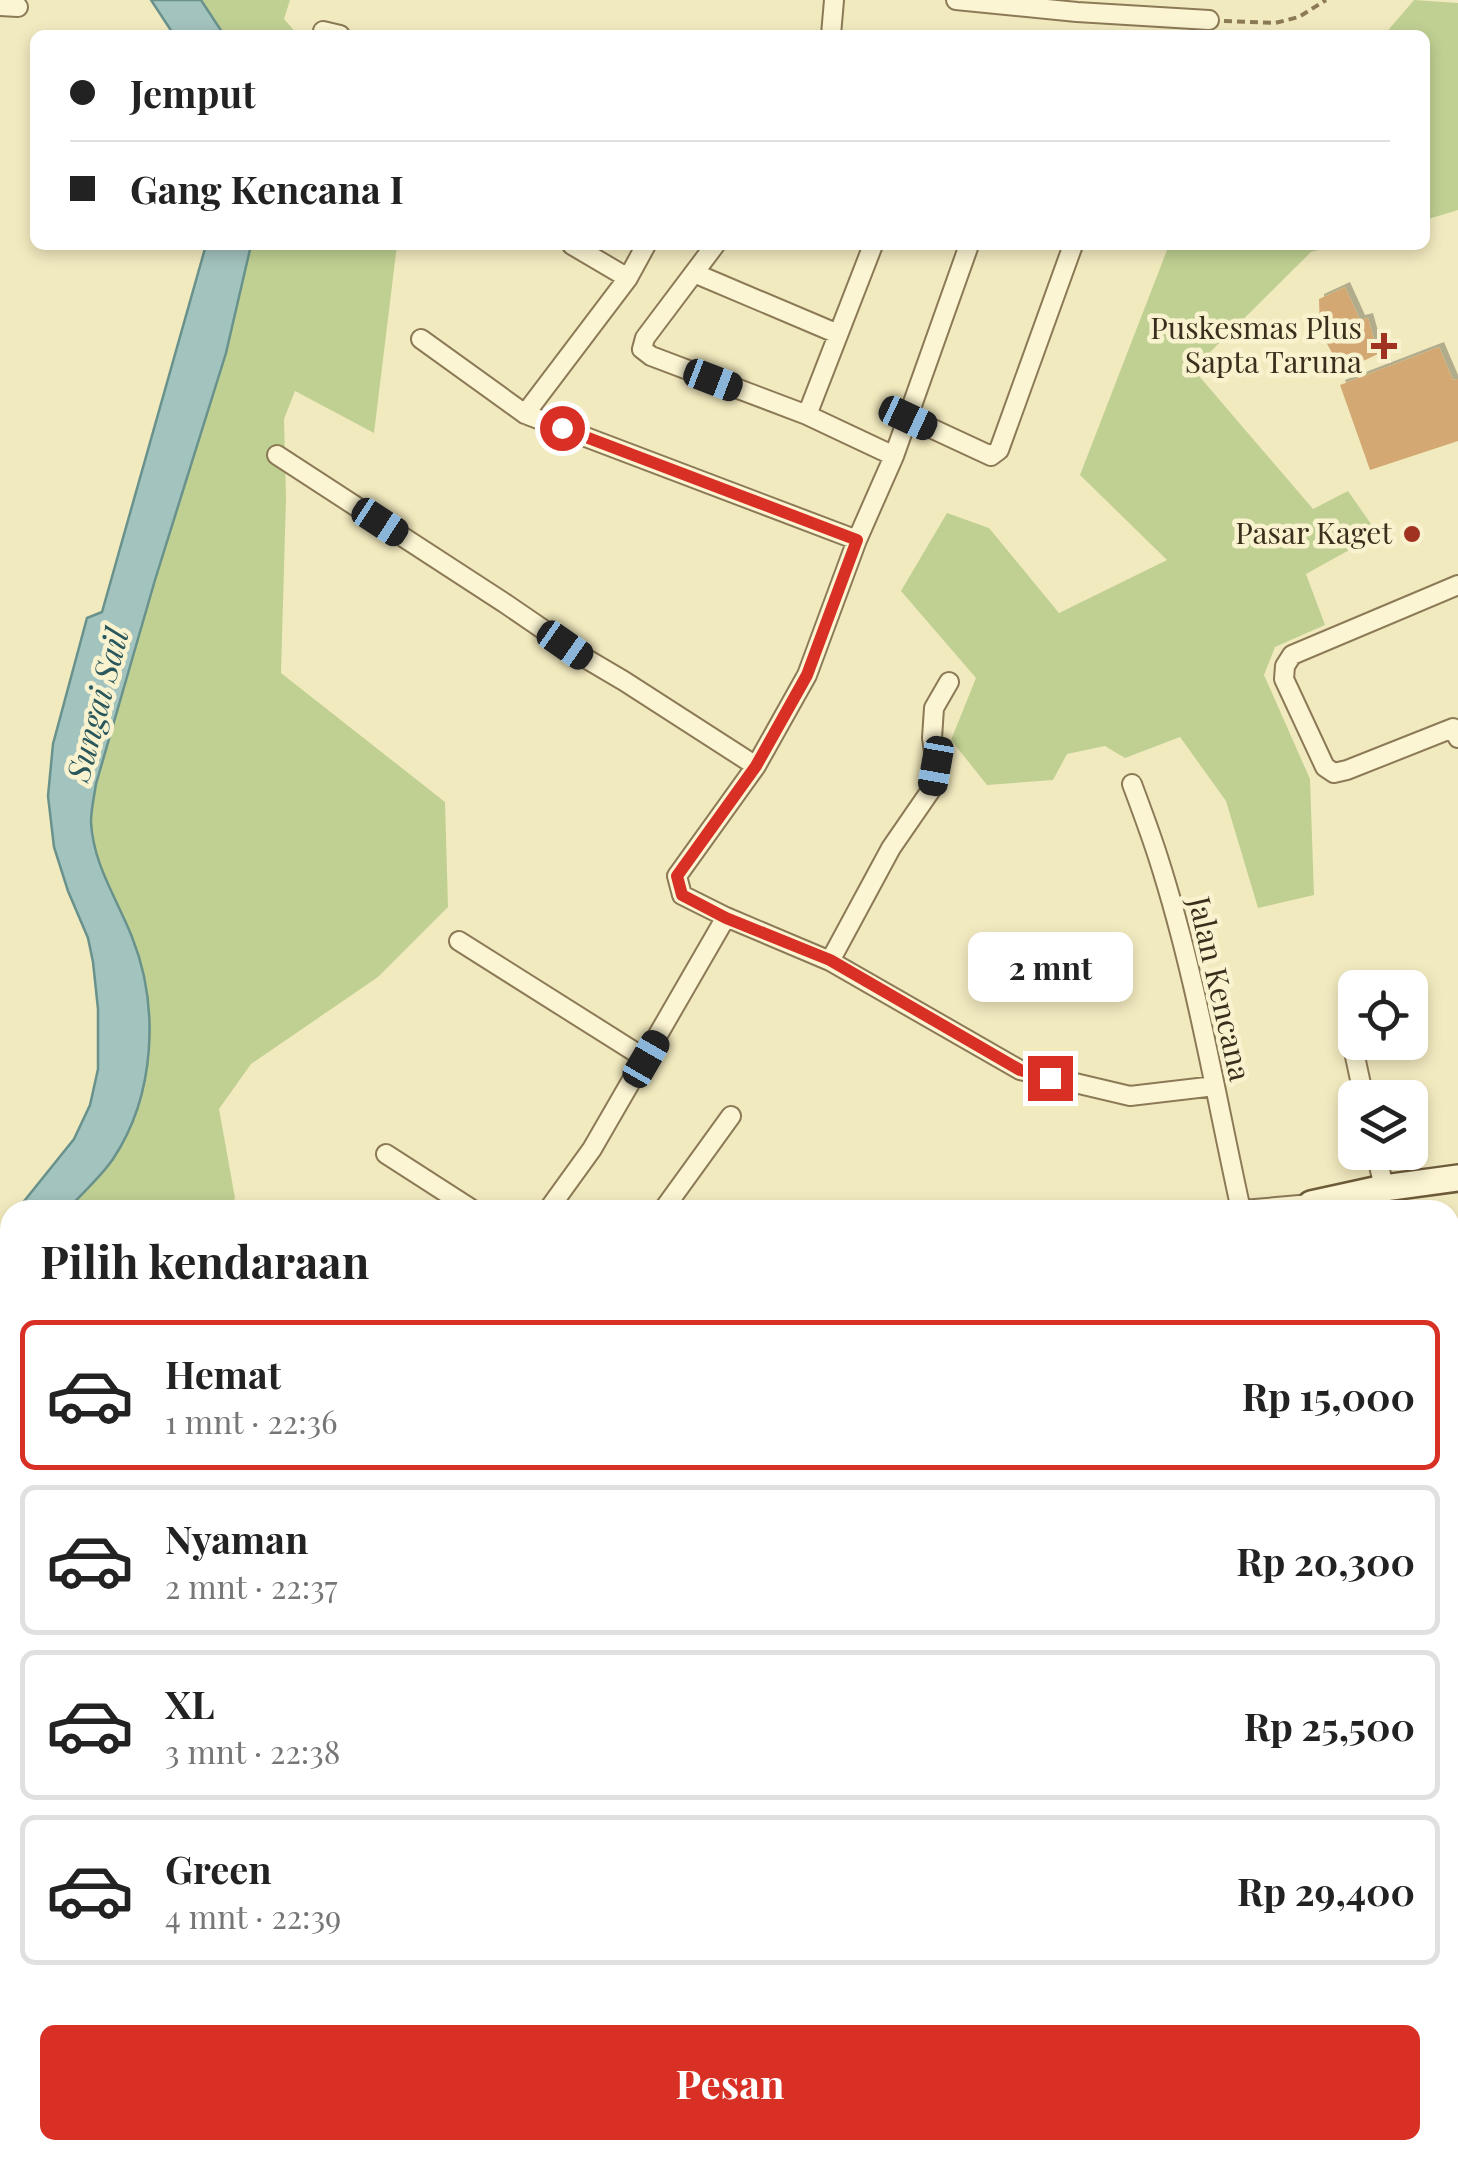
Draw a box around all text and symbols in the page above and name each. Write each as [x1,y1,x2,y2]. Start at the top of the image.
text: Jemput [130,67,256,118]
text: Gang Kencana I [130,163,404,214]
place label: Puskesmas Plus Sapta Taruna [1150,307,1362,381]
marker: Puskesmas Plus Sapta Taruna [1371,333,1397,359]
car [680,355,746,405]
car [874,392,942,444]
route start [540,406,585,451]
car [347,493,413,551]
place label: Pasar Kaget [1235,512,1392,552]
marker: Pasar Kaget [1401,523,1423,545]
car [532,616,598,674]
water label: Sungai Sail [54,622,137,787]
car [916,734,956,798]
street label: Jalan Kencana [1180,891,1262,1085]
callout: 2 mnt [968,933,1132,1003]
text: 2 mnt [1009,945,1092,988]
map controls [1338,970,1428,1170]
button: locate [1338,970,1428,1060]
car [618,1026,674,1092]
route end [1028,1056,1073,1101]
button: layers [1338,1080,1428,1170]
text: Pilih kendaraan [40,1230,369,1290]
text: Hemat [165,1348,281,1399]
icon: car [45,1350,135,1440]
text: Rp 15,000 [1242,1370,1415,1421]
text: 1 mnt · 22:36 [165,1399,338,1442]
text: Nyaman [165,1513,308,1564]
icon: car [45,1515,135,1605]
text: Rp 20,300 [1236,1535,1415,1586]
text: 2 mnt · 22:37 [165,1564,338,1607]
text: XL [165,1678,214,1729]
icon: car [45,1680,135,1770]
text: Rp 25,500 [1244,1700,1415,1751]
text: 3 mnt · 22:38 [165,1729,340,1772]
text: Green [165,1843,272,1894]
icon: car [45,1845,135,1935]
text: Rp 29,400 [1237,1865,1415,1916]
text: 4 mnt · 22:39 [165,1894,341,1937]
button: Pesan [40,2025,1420,2140]

